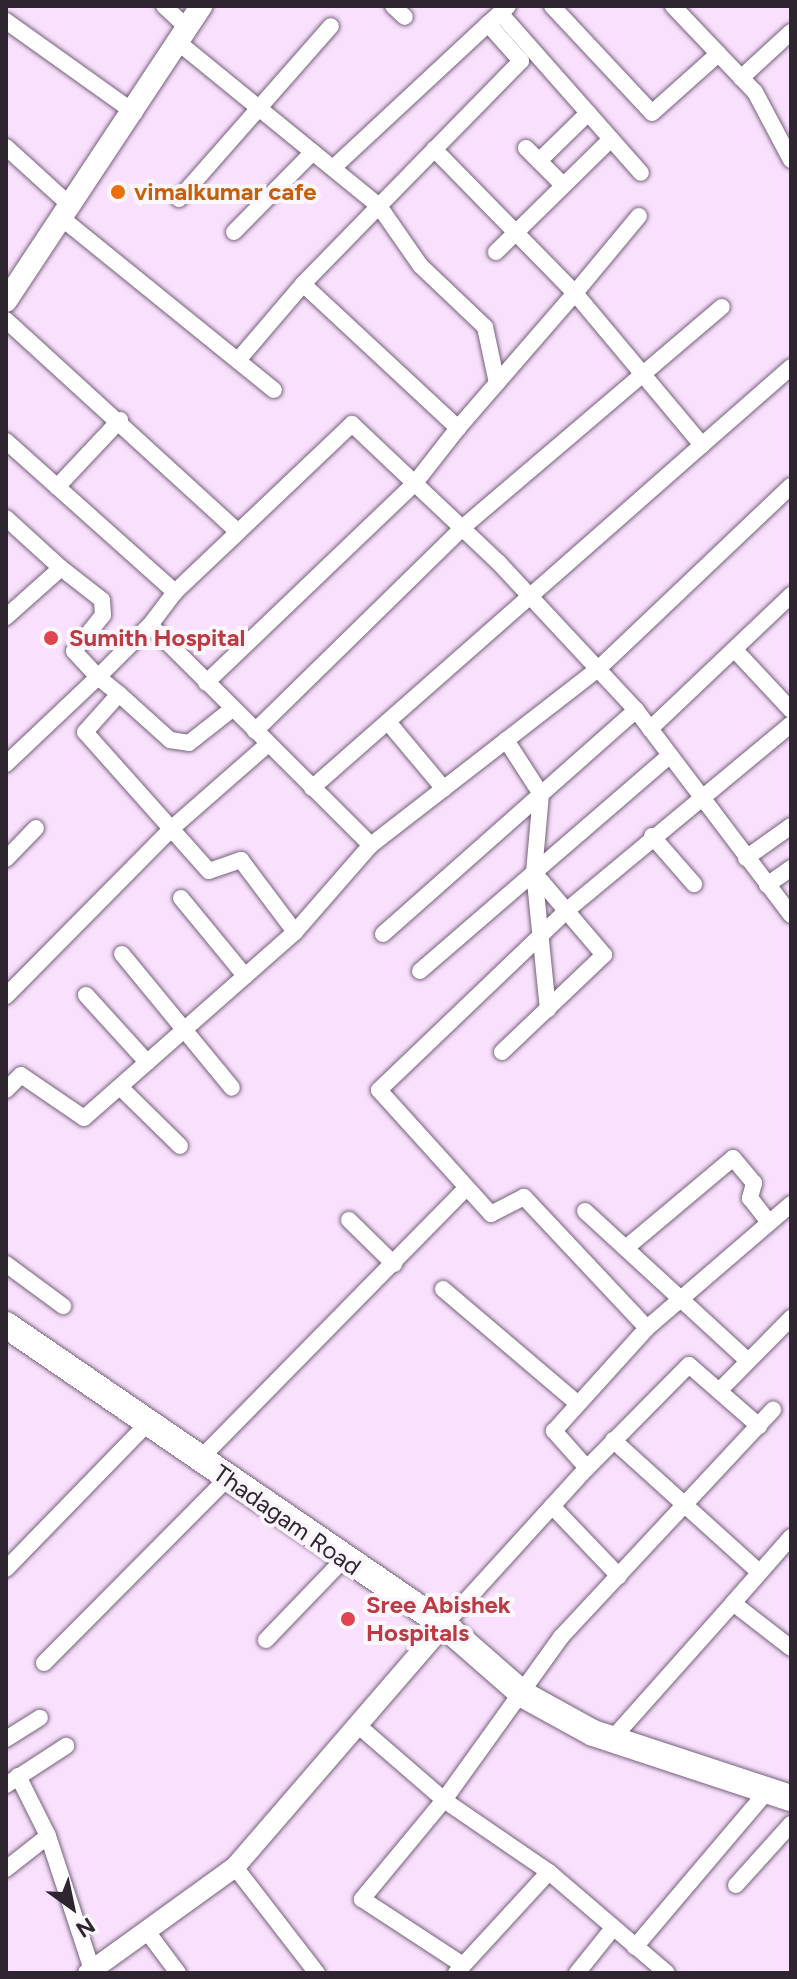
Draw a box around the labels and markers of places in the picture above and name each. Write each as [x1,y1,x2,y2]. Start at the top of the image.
place label: vimalkumar cafe [134,178,317,206]
marker: vimalkumar cafe [109,183,127,201]
place label: Sumith Hospital [69,624,245,652]
marker: Sumith Hospital [40,627,62,649]
place label: Sree Abishek Hospitals [366,1591,511,1647]
marker: Sree Abishek Hospitals [337,1608,359,1630]

